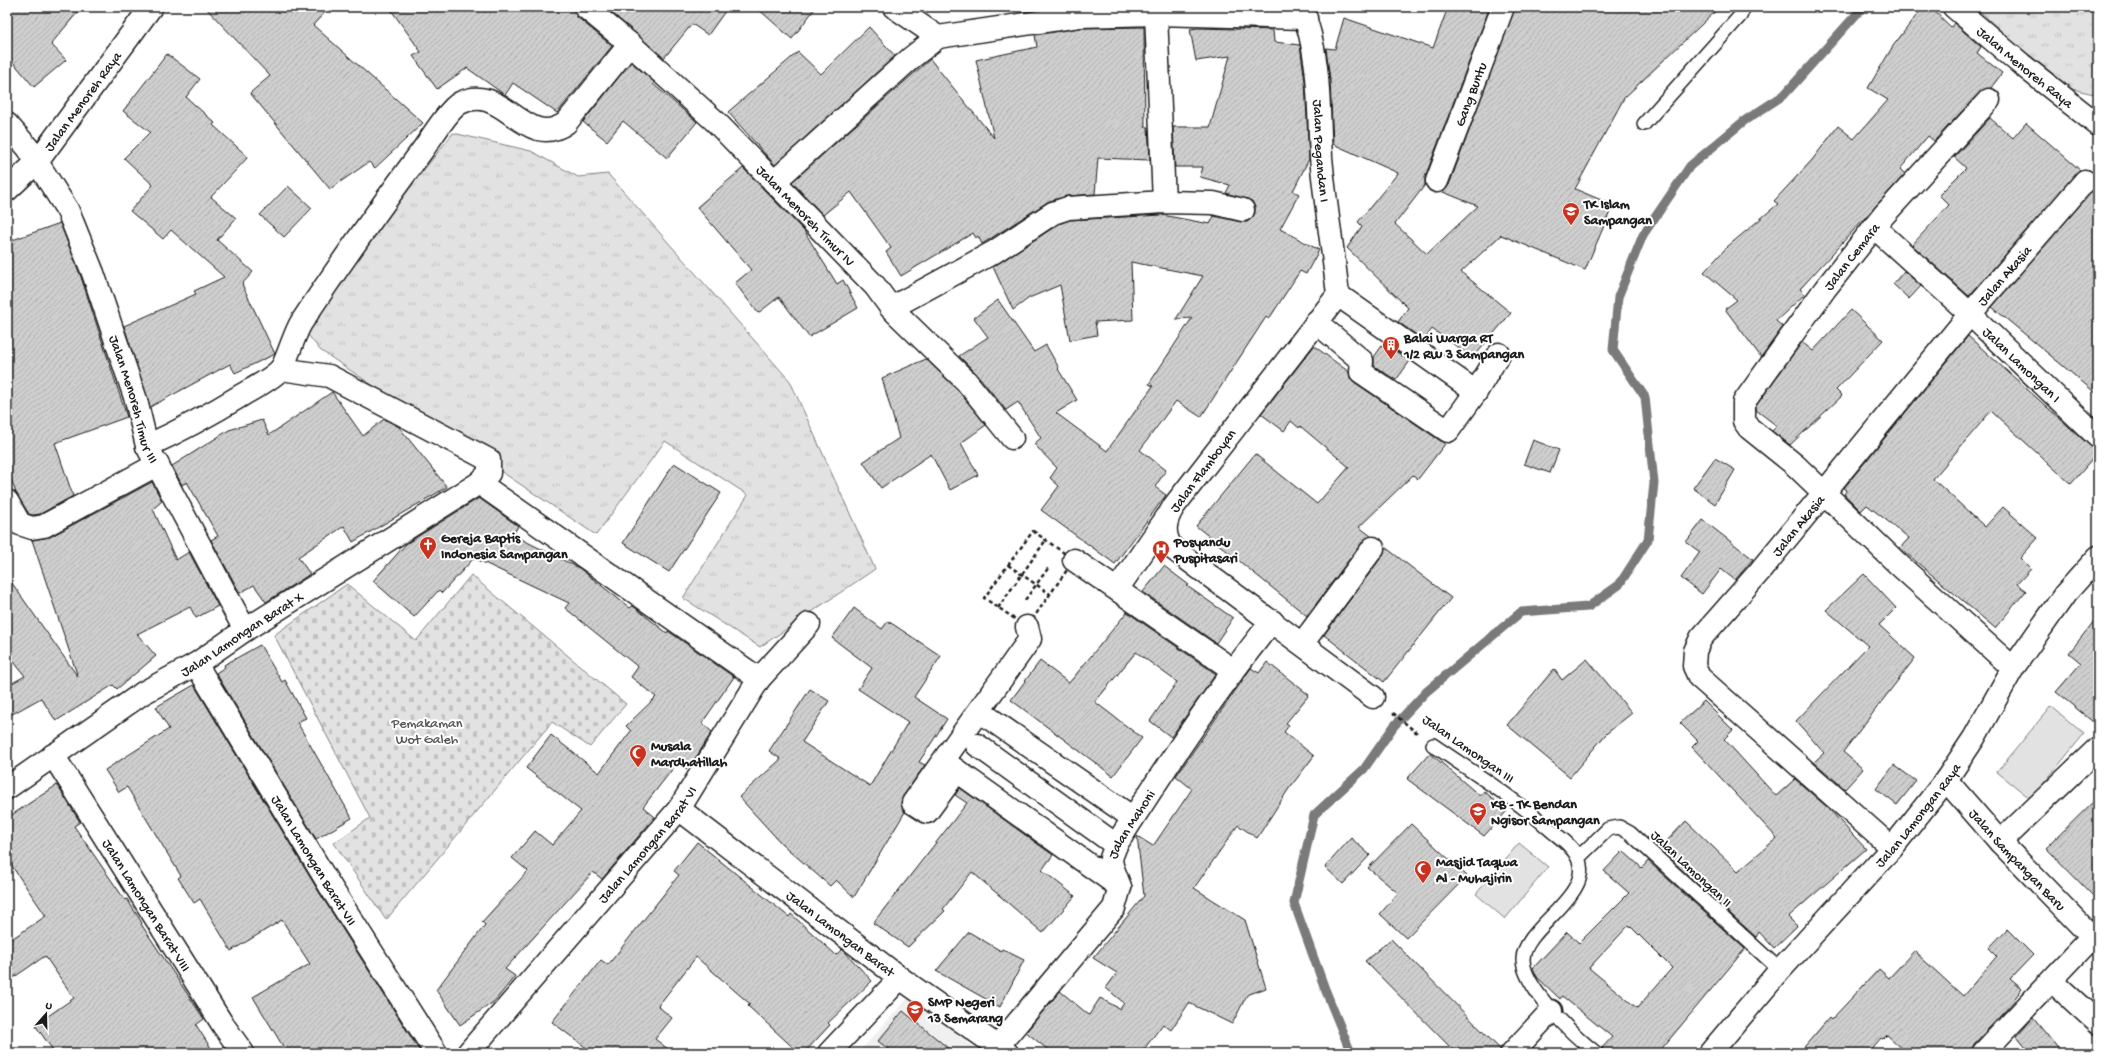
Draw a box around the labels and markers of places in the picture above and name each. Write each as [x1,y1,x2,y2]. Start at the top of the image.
place label: TK Islam Sampangan [1583,197,1652,230]
school or university icon: TK Islam Sampangan [1561,201,1581,226]
place label: Balai Warga RT 1/2 RW 3 Sampangan [1403,331,1525,364]
building icon: Balai Warga RT 1/2 RW 3 Sampangan [1381,335,1401,360]
place label: Gereja Baptis Indonesia Sampangan [441,531,568,564]
church icon: Gereja Baptis Indonesia Sampangan [418,535,438,560]
place label: Posyandu Puspitasari [1173,535,1238,568]
hospital icon: Posyandu Puspitasari [1151,539,1171,564]
place label: Musala Mardhatillah [651,739,728,772]
mosque icon: Musala Mardhatillah [628,743,648,768]
place label: KB - TK Bendan Ngisor Sampangan [1490,797,1600,830]
school or university icon: KB - TK Bendan Ngisor Sampangan [1468,801,1488,826]
place label: Masjid Taqwa Al - Muhajirin [1435,855,1519,888]
mosque icon: Masjid Taqwa Al - Muhajirin [1413,859,1433,884]
place label: SMP Negeri 13 Semarang [927,995,1003,1028]
school or university icon: SMP Negeri 13 Semarang [905,999,925,1024]

